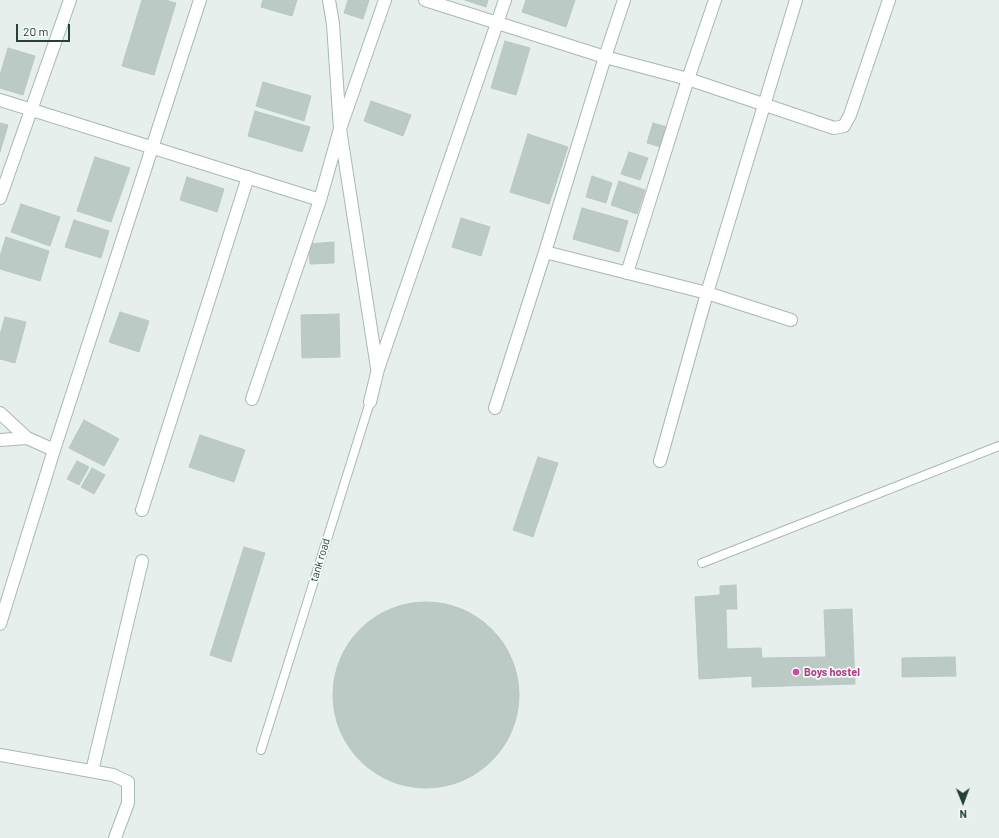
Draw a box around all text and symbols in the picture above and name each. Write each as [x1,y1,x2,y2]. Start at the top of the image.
scale bar [18,16,72,42]
text: 20 m [23,24,49,38]
street label: tank road [307,537,333,583]
place label: Boys hostel [804,665,860,679]
marker: Boys hostel [791,667,801,677]
north arrow [943,782,983,822]
text: N [959,808,967,821]

